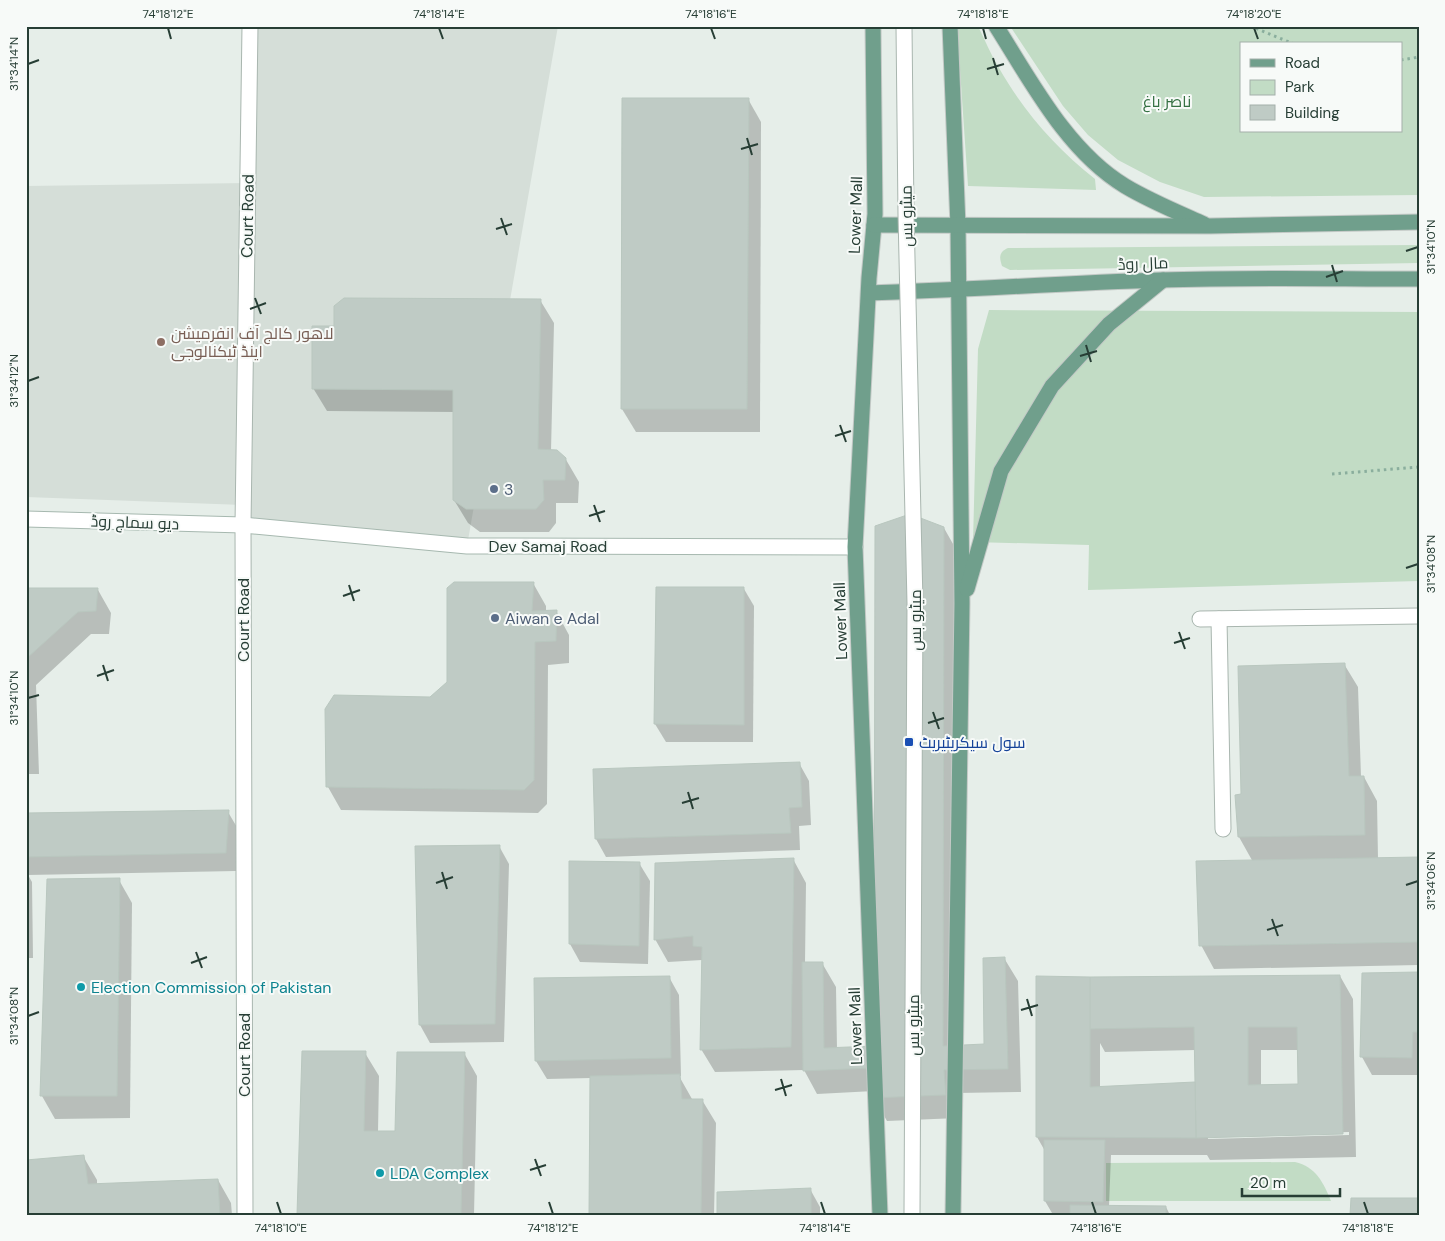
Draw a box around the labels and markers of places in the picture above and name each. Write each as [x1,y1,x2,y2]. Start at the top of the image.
place label: لاھور کالج آف انفرمیشن اینڈ ٹیکنالوجی [171,323,334,362]
marker: لاھور کالج آف انفرمیشن اینڈ ٹیکنالوجی [155,336,167,348]
place label: 3 [504,479,513,500]
marker: 3 [488,483,500,495]
place label: Aiwan e Adal [505,608,599,629]
marker: Aiwan e Adal [489,612,501,624]
place label: سول سیکریٹیریٹ [919,732,1025,753]
marker: سول سیکریٹیریٹ [903,736,915,748]
place label: Election Commission of Pakistan [91,977,331,998]
marker: Election Commission of Pakistan [75,981,87,993]
place label: LDA Complex [390,1163,489,1184]
marker: LDA Complex [374,1167,386,1179]

